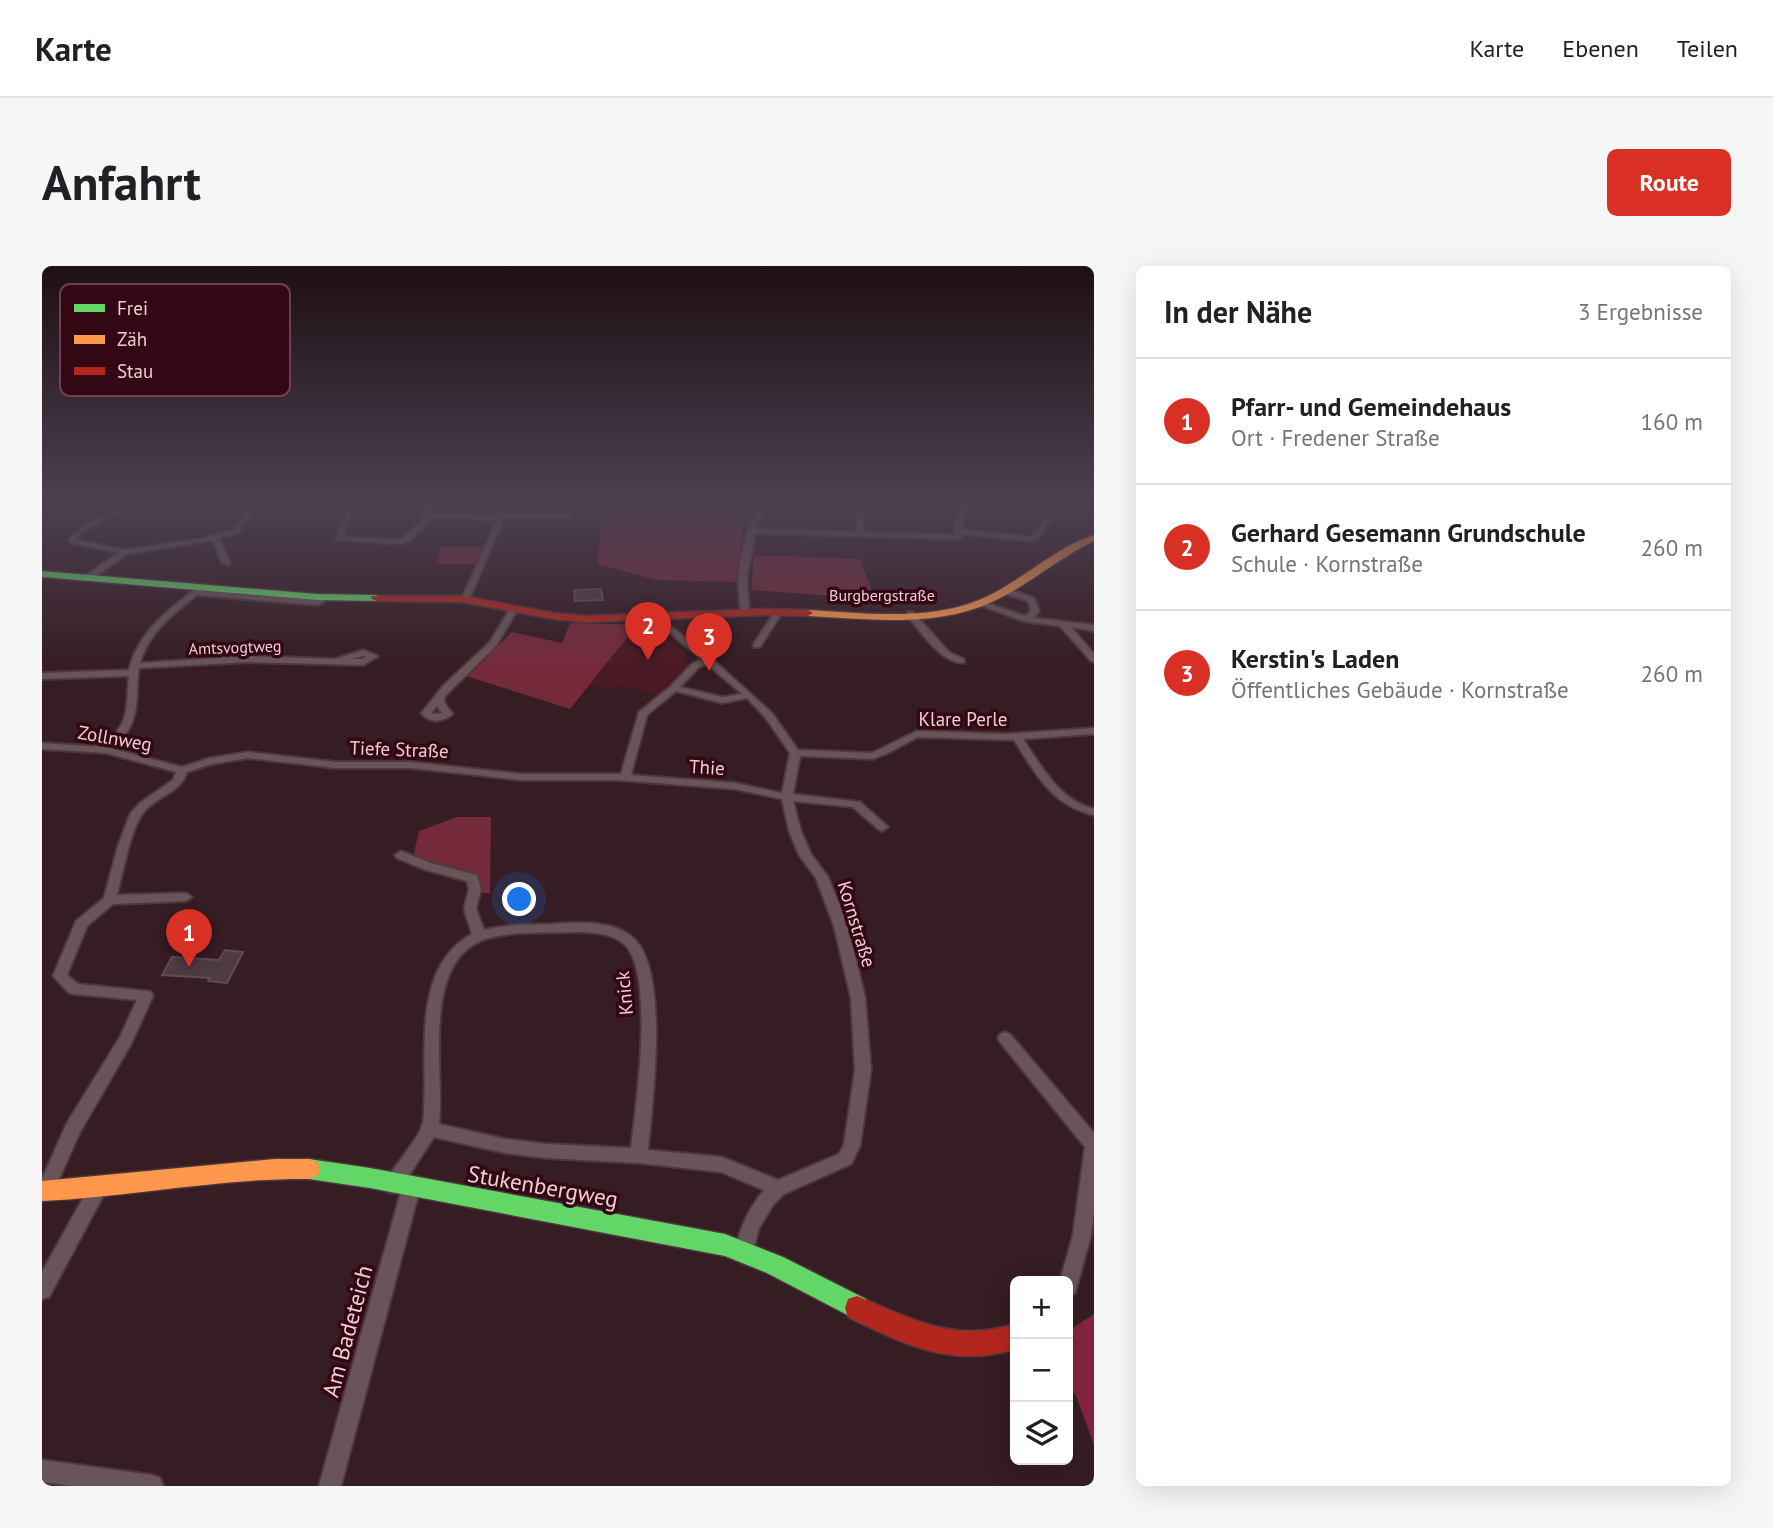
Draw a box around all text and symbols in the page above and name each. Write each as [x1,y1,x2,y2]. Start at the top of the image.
text: Karte [35,27,112,70]
text: Karte [1470,33,1524,64]
text: Ebenen [1562,33,1639,64]
text: Teilen [1677,33,1738,64]
button: Route [1607,149,1731,216]
text: Anfahrt [42,150,201,214]
legend [60,284,290,396]
text: In der Nähe [1164,292,1312,331]
text: Frei [117,296,148,320]
text: 3 Ergebnisse [1578,297,1703,326]
text: Zäh [117,327,147,351]
text: Stau [117,359,153,383]
text: Pfarr- und Gemeindehaus [1231,390,1511,423]
text: 1 [1180,407,1194,436]
text: 160 m [1641,407,1703,436]
text: Ort · Fredener Straße [1231,423,1440,452]
text: Gerhard Gesemann Grundschule [1231,516,1586,549]
text: 2 [1180,533,1194,562]
text: 260 m [1641,533,1703,562]
text: Schule · Kornstraße [1231,549,1423,578]
street label: Burgbergstraße [829,585,935,605]
pin: 2 [625,602,671,660]
pin: 3 [686,613,732,671]
street label: Amtsvogtweg [188,635,282,659]
text: Kerstin's Laden [1231,642,1399,675]
text: 3 [1180,659,1194,688]
text: 260 m [1641,659,1703,688]
text: Öffentliches Gebäude · Kornstraße [1231,675,1569,704]
street label: Klare Perle [919,707,1008,731]
street label: Zollnweg [76,720,154,756]
street label: Tiefe Straße [349,735,449,763]
street label: Thie [689,754,725,780]
street label: Kornstraße [833,878,881,970]
your location [502,882,536,916]
pin: 1 [166,909,212,967]
street label: Knick [610,970,638,1016]
street label: Stukenbergweg [466,1159,620,1213]
street label: Am Badeteich [315,1262,379,1400]
map controls [1010,1276,1073,1465]
button: + [1010,1276,1073,1339]
button: − [1010,1339,1073,1402]
button: layers [1010,1402,1073,1465]

